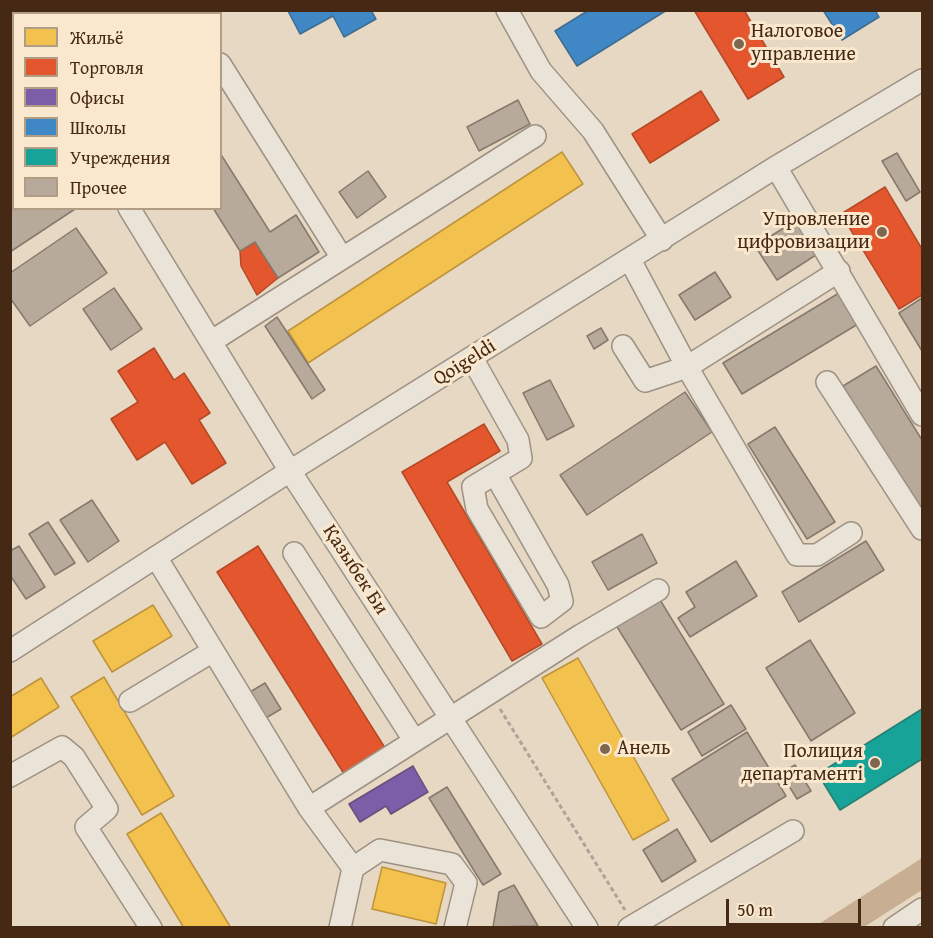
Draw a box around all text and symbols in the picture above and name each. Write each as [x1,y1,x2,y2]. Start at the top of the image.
legend [12,12,222,210]
place label: Налоговое управление [751,20,856,67]
text: Жильё [70,24,124,51]
marker: Налоговое управление [732,37,746,51]
text: Торговля [70,54,144,81]
text: Офисы [70,84,124,111]
text: Школы [70,114,126,141]
text: Учреждения [70,144,170,171]
text: Прочее [70,174,127,201]
place label: Упровление цифровизации [737,208,870,255]
marker: Упровление цифровизации [875,225,889,239]
street label: Qoigeldi [429,334,501,392]
street label: Қазыбек Би [317,520,393,620]
place label: Анель [617,737,671,761]
place label: Полиция департаменті [741,740,863,787]
marker: Анель [598,742,612,756]
marker: Полиция департаменті [868,756,882,770]
scale bar [729,887,864,925]
text: 50 m [737,896,773,923]

